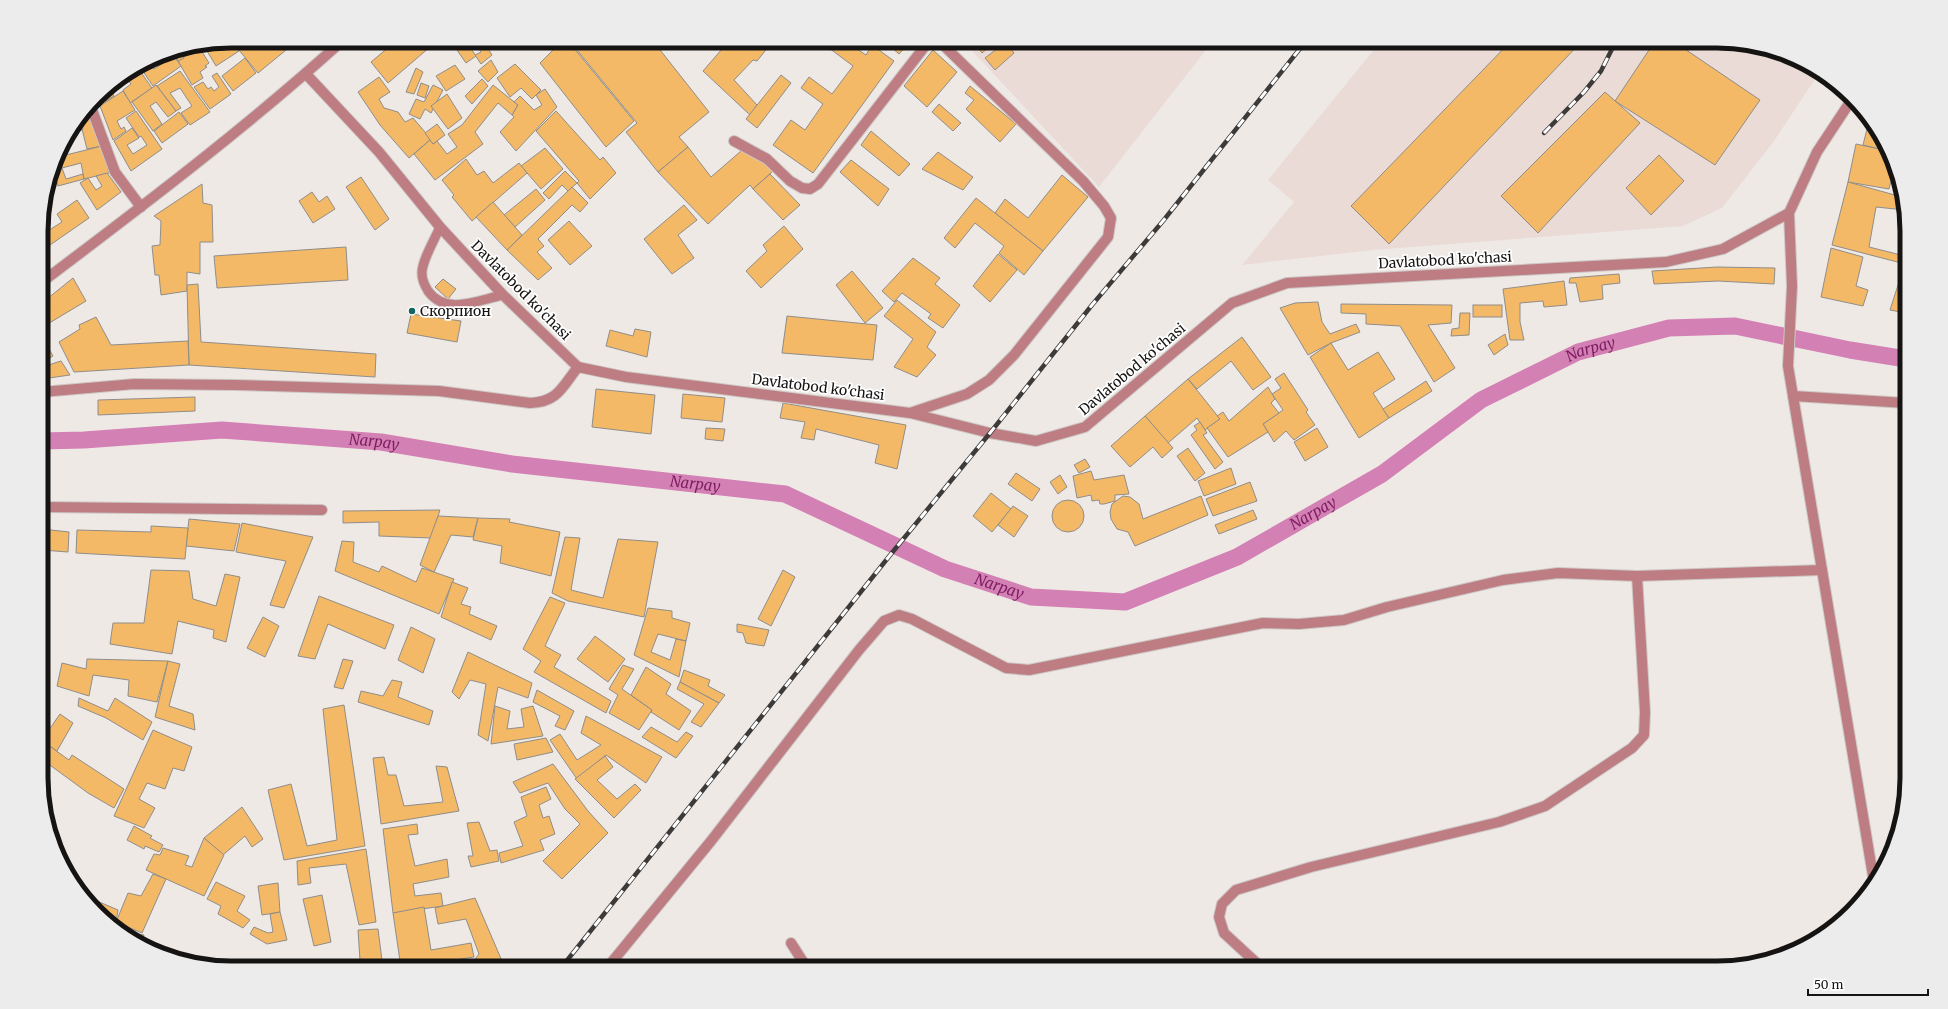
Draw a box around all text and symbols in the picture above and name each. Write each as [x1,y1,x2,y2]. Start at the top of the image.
street label: Davlatobod ko'chasi [467,236,575,344]
street label: Davlatobod ko'chasi [1378,247,1513,272]
place label: Скорпион [420,302,491,320]
marker: Скорпион [407,306,417,316]
street label: Davlatobod ko'chasi [1075,319,1189,419]
water label: Narpay [1562,333,1617,366]
street label: Davlatobod ko'chasi [750,370,886,404]
water label: Narpay [348,430,401,454]
water label: Narpay [669,471,722,496]
water label: Narpay [1286,492,1340,534]
water label: Narpay [972,569,1026,603]
scale bar [1808,971,1928,997]
text: 50 m [1814,977,1843,992]

